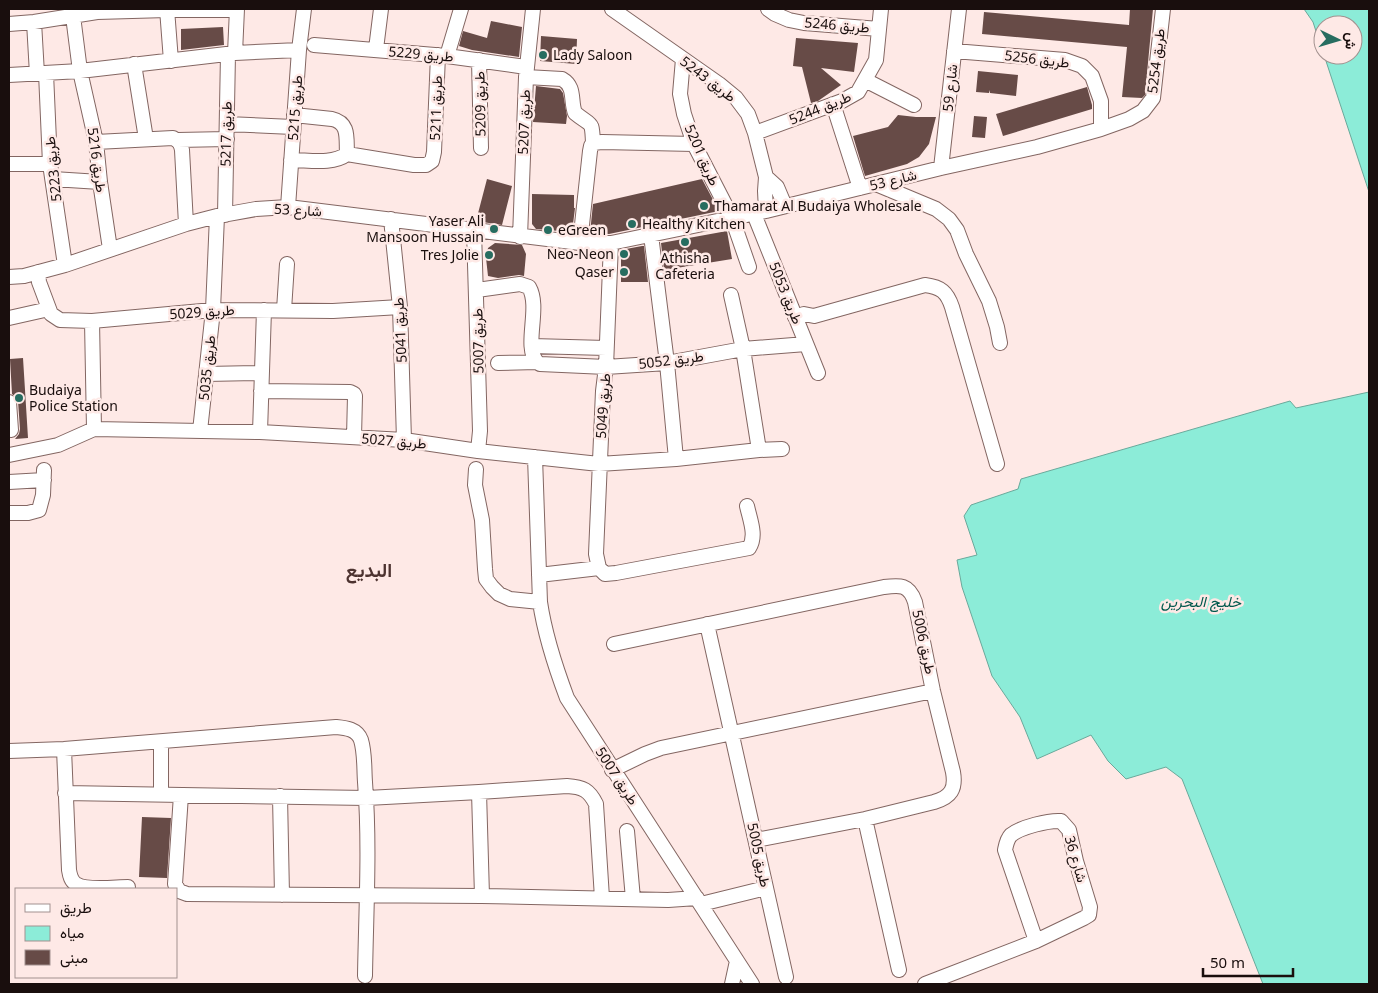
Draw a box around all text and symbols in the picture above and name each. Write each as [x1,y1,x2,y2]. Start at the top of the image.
street label: طريق 5246 [804,12,870,37]
north arrow [1313,15,1363,65]
street label: طريق 5254 [1142,27,1169,95]
text: ش [1341,32,1362,51]
street label: طريق 5229 [388,41,454,66]
place label: Lady Saloon [553,45,632,64]
street label: طريق 5256 [1003,45,1071,72]
marker: Lady Saloon [537,49,549,61]
street label: طريق 5243 [676,51,740,106]
street label: شارع 59 [938,63,963,113]
street label: طريق 5209 [469,71,490,137]
street label: طريق 5215 [283,75,306,141]
street label: طريق 5211 [425,75,446,141]
street label: طريق 5244 [786,86,854,129]
street label: طريق 5207 [513,89,534,155]
street label: طريق 5217 [215,101,236,167]
street label: طريق 5201 [680,121,724,189]
street label: طريق 5216 [84,126,111,194]
street label: طريق 5223 [40,136,65,203]
street label: شارع 53 [867,165,919,196]
place label: Thamarat Al Budaiya Wholesale [714,196,922,215]
street label: شارع 53 [274,199,322,222]
marker: Thamarat Al Budaiya Wholesale [698,200,710,212]
place label: Yaser Ali Mansoon Hussain [366,211,484,246]
place label: Healthy Kitchen [642,214,745,233]
marker: Healthy Kitchen [626,218,638,230]
place label: eGreen [558,220,606,239]
marker: Yaser Ali Mansoon Hussain [488,223,500,235]
marker: eGreen [542,224,554,236]
marker: Athisha Cafeteria [679,236,691,248]
place label: Neo-Neon [547,244,614,263]
place label: Tres Jolie [421,245,479,264]
marker: Neo-Neon [618,248,630,260]
place label: Athisha Cafeteria [655,248,715,283]
marker: Tres Jolie [483,249,495,261]
street label: طريق 5053 [765,259,808,327]
place label: Qaser [575,262,614,281]
marker: Qaser [618,266,630,278]
street label: طريق 5041 [388,297,411,363]
street label: طريق 5029 [169,300,235,323]
street label: طريق 5007 [467,308,488,374]
street label: طريق 5035 [194,334,219,401]
street label: طريق 5052 [637,346,705,373]
street label: طريق 5049 [591,373,614,439]
place label: Budaiya Police Station [29,380,118,415]
marker: Budaiya Police Station [13,392,25,404]
street label: طريق 5027 [361,428,427,453]
district label: البديع [346,557,392,584]
water label: خليج البحرين [1161,591,1242,613]
street label: طريق 5006 [908,608,941,676]
street label: طريق 5007 [592,743,643,808]
street label: طريق 5005 [743,821,776,889]
street label: شارع 36 [1059,833,1092,885]
legend [15,888,178,978]
text: طريق [60,897,92,918]
text: مياه [60,922,84,942]
scale bar [1203,946,1293,978]
text: مبنى [60,947,88,968]
text: 50 m [1210,952,1245,972]

